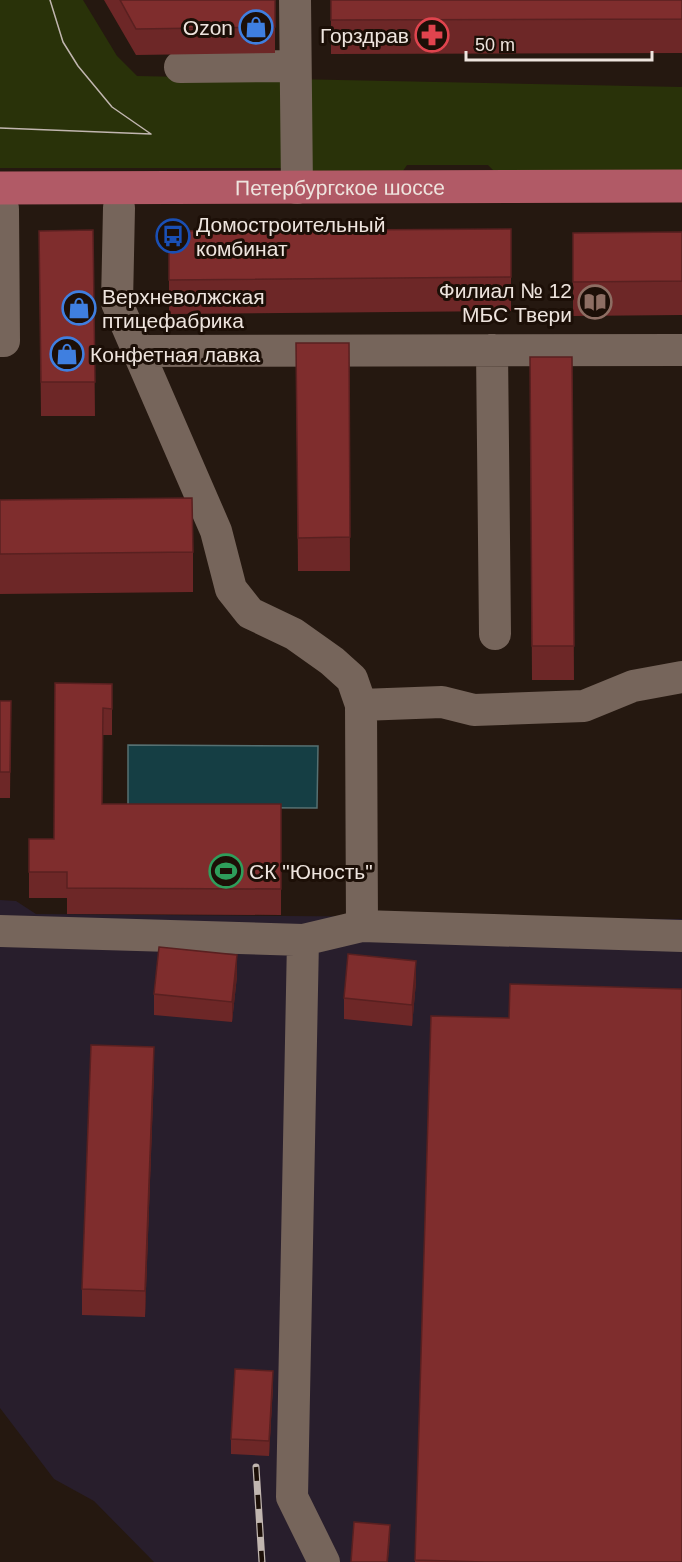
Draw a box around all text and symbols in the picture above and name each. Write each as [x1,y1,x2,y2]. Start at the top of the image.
shop icon: Ozon [238,9,274,45]
place label: Ozon [183,16,233,39]
pharmacy icon: Горздрав [414,17,450,53]
place label: Горздрав [320,24,409,47]
scale bar [466,24,652,62]
text: 50 m [475,35,515,55]
street label: Петербургское шоссе [235,175,445,199]
place label: Домостроительный комбинат [196,213,385,260]
bus stop icon: Домостроительный комбинат [155,218,191,254]
place label: Филиал № 12 МБС Твери [439,279,572,326]
library icon: Филиал № 12 МБС Твери [577,284,613,320]
place label: Верхневолжская птицефабрика [102,285,265,332]
shop icon: Верхневолжская птицефабрика [61,290,97,326]
shop icon: Конфетная лавка [49,336,85,372]
place label: Конфетная лавка [90,343,261,366]
sports icon: СК "Юность" [208,853,244,889]
place label: СК "Юность" [249,860,373,883]

